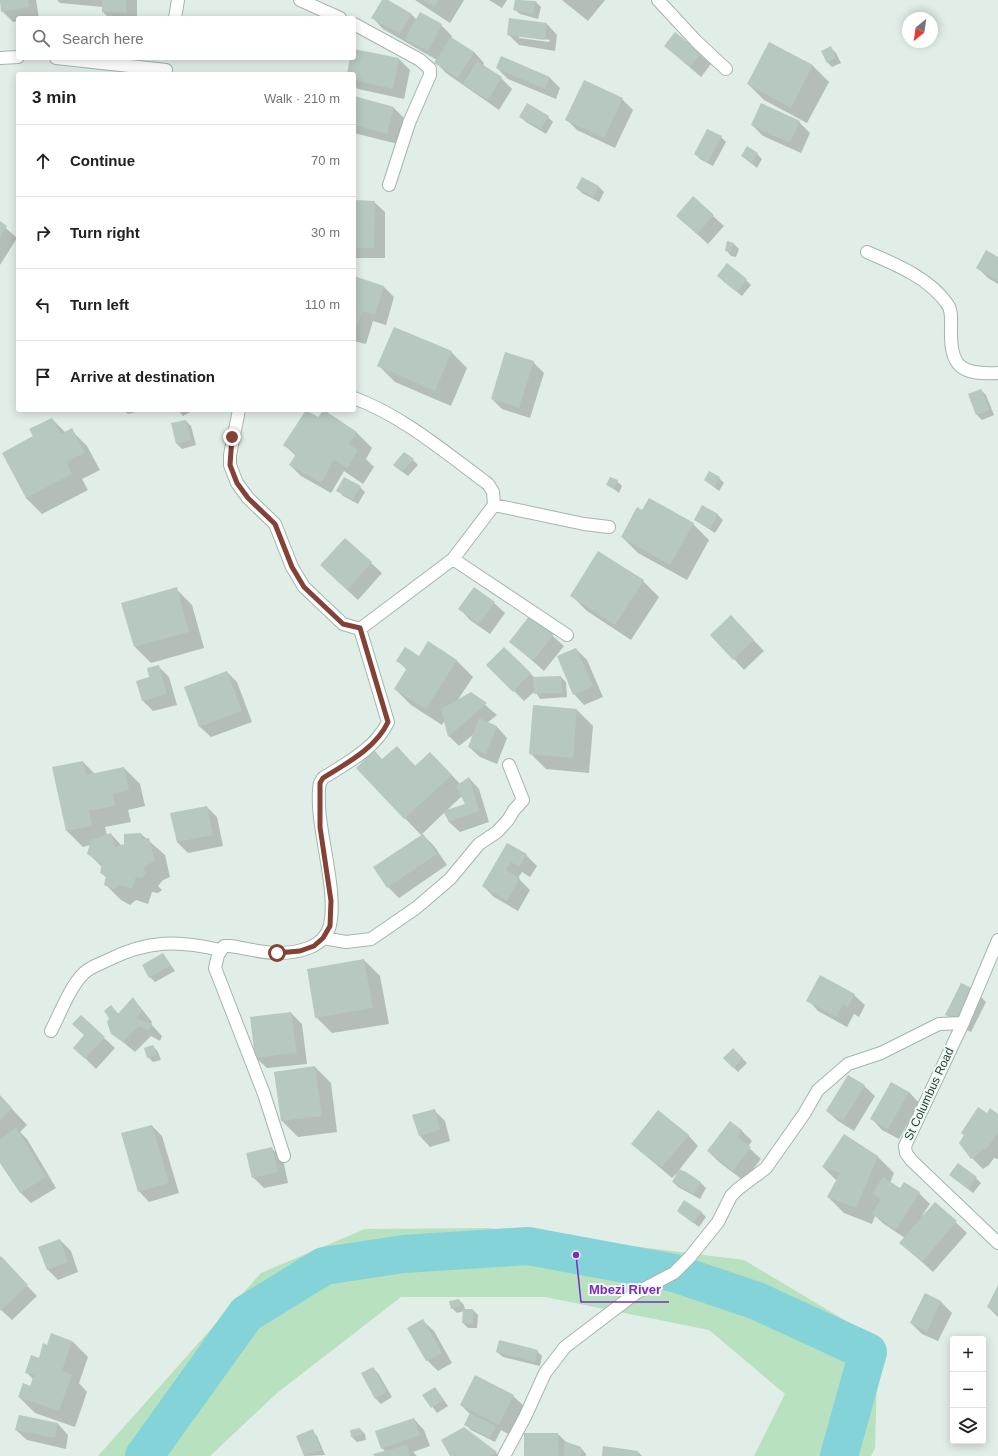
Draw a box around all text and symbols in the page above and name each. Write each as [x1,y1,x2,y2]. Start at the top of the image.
north arrow [902,12,938,48]
search box [16,16,356,60]
icon: search [30,27,52,49]
text: Search here [62,30,144,47]
text: 3 min [32,88,76,107]
text: Walk · 210 m [264,91,340,106]
icon: ahead [32,150,54,172]
text: Continue [70,152,135,169]
text: 70 m [311,153,340,168]
icon: right [32,222,54,244]
text: Turn right [70,224,140,241]
text: 30 m [311,225,340,240]
icon: left [32,294,54,316]
text: Turn left [70,296,129,313]
text: 110 m [305,297,340,312]
icon: arrive [32,366,54,388]
text: Arrive at destination [70,368,215,385]
route end [223,428,241,446]
route start [268,944,286,962]
street label: St Columbus Road [901,1045,957,1143]
callout: Mbezi River [581,1277,669,1302]
text: Mbezi River [589,1282,661,1297]
map controls [950,1336,986,1444]
button: + [950,1336,986,1372]
button: − [950,1372,986,1408]
button: layers [950,1408,986,1444]

